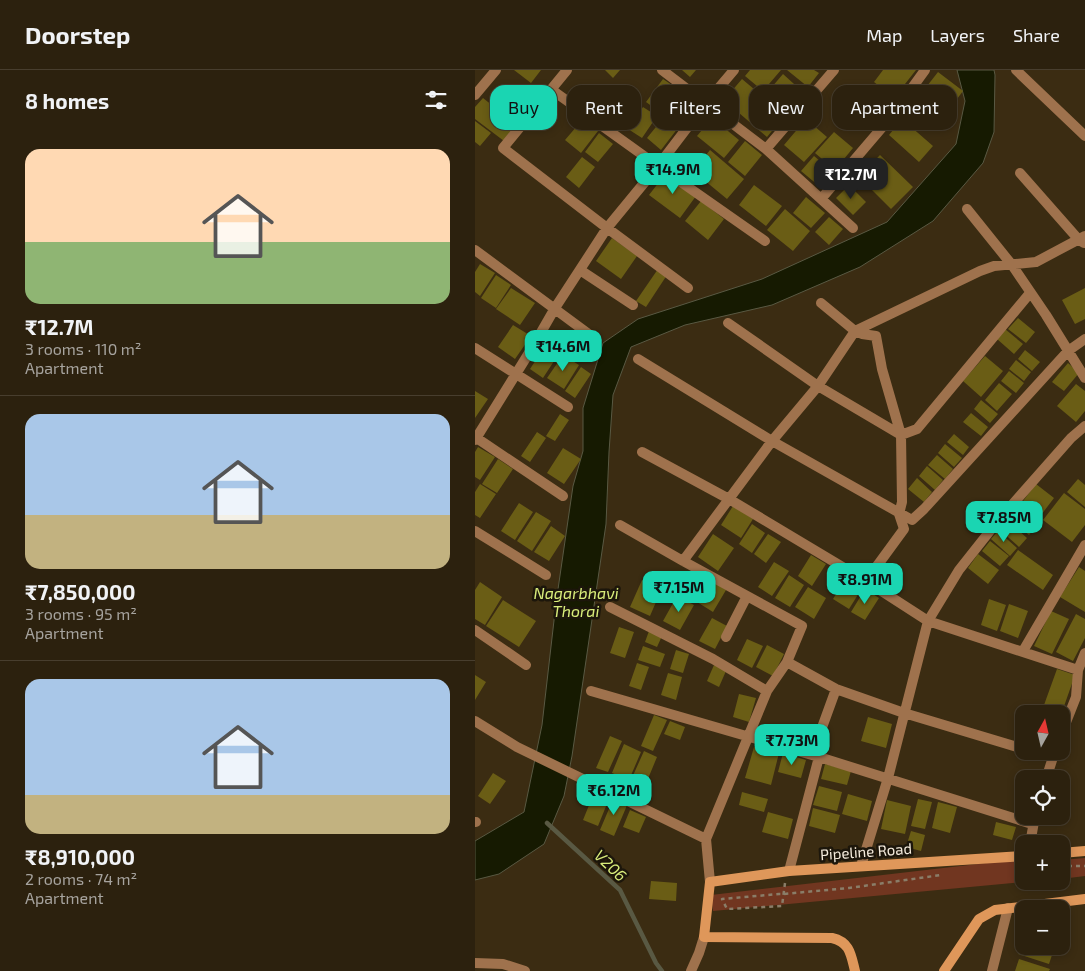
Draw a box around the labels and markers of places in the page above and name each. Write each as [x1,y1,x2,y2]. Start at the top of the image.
pin: ₹14.9M [632,152,714,195]
pin: ₹12.7M [810,158,892,200]
pin: ₹14.6M [522,330,604,372]
pin: ₹7.85M [963,500,1045,543]
pin: ₹8.91M [824,562,906,605]
pin: ₹7.15M [638,570,720,613]
pin: ₹7.73M [751,724,833,766]
pin: ₹6.12M [573,774,655,816]

